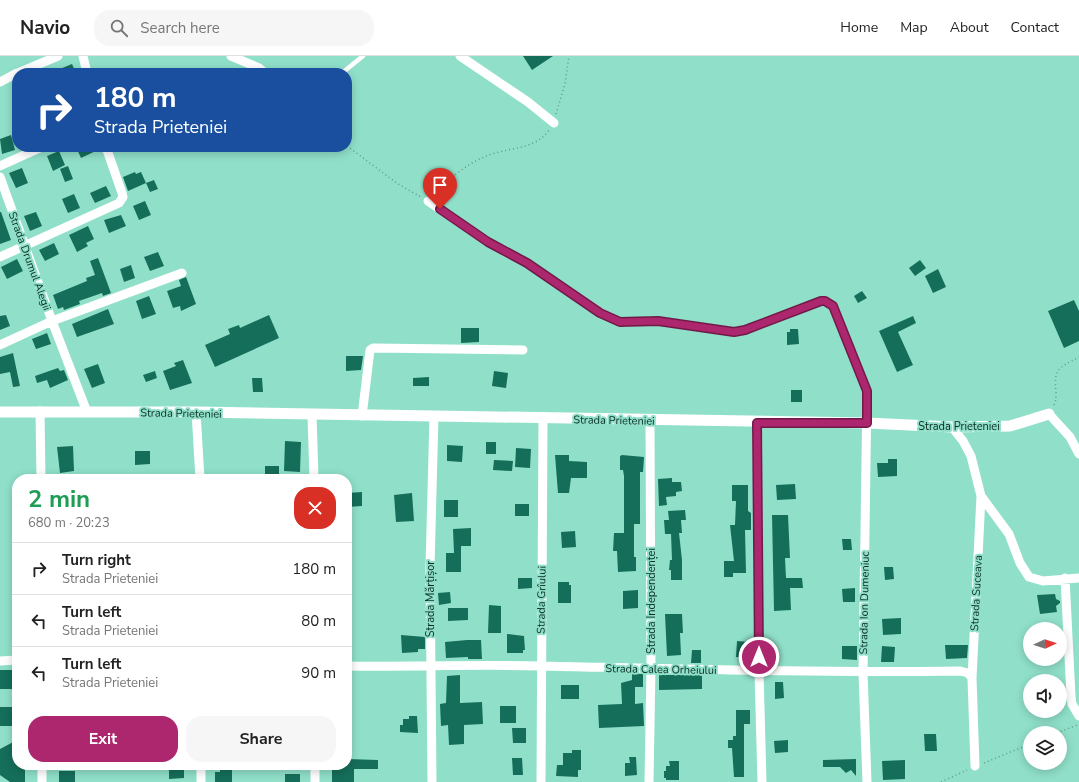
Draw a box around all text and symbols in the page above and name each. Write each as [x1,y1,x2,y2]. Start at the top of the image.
search box [94,10,374,46]
text: Navio [20,15,70,41]
icon: search [108,17,130,39]
text: Search here [140,18,220,38]
text: Home [840,18,878,37]
text: Map [900,18,928,37]
text: About [950,18,989,37]
text: Contact [1011,18,1059,37]
text: 180 m [94,79,177,117]
icon: right [28,84,80,136]
text: Strada Prieteniei [94,115,227,139]
pin [423,168,457,209]
icon: arrive [429,174,451,196]
street label: Strada Drumul Alegii [5,210,54,313]
street label: Strada Prieteniei [140,405,222,422]
street label: Strada Prieteniei [573,412,655,429]
street label: Strada Prieteniei [918,419,1000,434]
text: 2 min [28,483,90,515]
button: close [294,487,336,529]
text: 680 m · 20:23 [28,514,110,532]
street label: Strada Independenței [644,548,659,654]
text: Turn right [62,550,131,570]
street label: Strada Ion Dumeniuc [856,551,873,655]
street label: Strada Suceava [967,554,986,632]
icon: right [28,558,50,580]
text: 180 m [292,559,336,579]
street label: Strada Mărțișor [423,561,438,637]
street label: Strada Grîului [533,566,550,634]
text: Strada Prieteniei [62,570,158,588]
text: Turn left [62,602,121,622]
icon: left [28,610,50,632]
text: 80 m [301,611,336,631]
text: Strada Prieteniei [62,622,158,640]
north arrow [1023,622,1067,666]
map controls [1023,622,1067,770]
position arrow [738,636,780,678]
text: Turn left [62,654,121,674]
street label: Strada Calea Orheiului [605,661,717,678]
icon: left [28,662,50,684]
text: 90 m [301,663,336,683]
text: Strada Prieteniei [62,674,158,692]
button: sound [1023,674,1067,718]
button: Exit [28,716,178,762]
button: Share [186,716,336,762]
button: layers [1023,726,1067,770]

